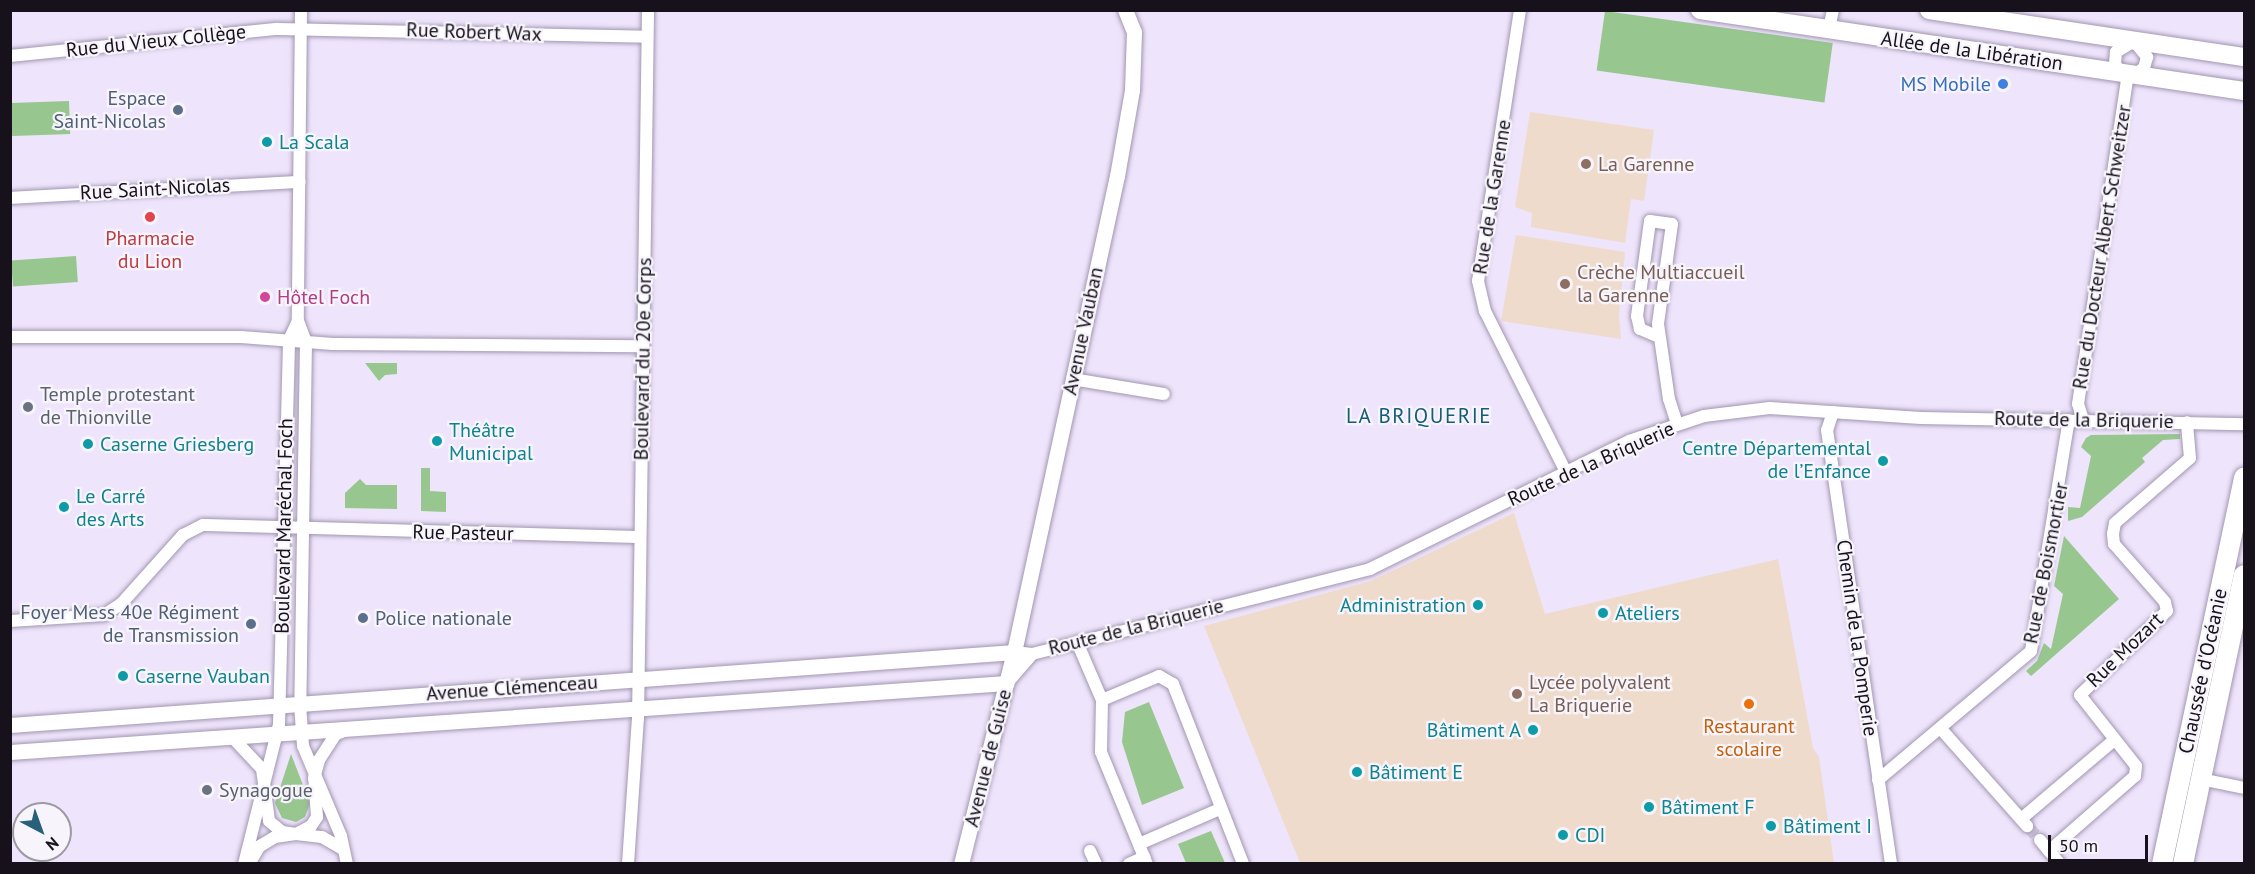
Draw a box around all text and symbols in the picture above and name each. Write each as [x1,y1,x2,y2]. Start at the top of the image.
street label: Rue Robert Wax [406,18,542,46]
street label: Rue du Vieux Collège [64,20,248,62]
street label: Allée de la Libération [1880,26,2064,76]
place label: MS Mobile [1901,72,1991,96]
marker: MS Mobile [1996,77,2010,91]
place label: Espace Saint-Nicolas [54,86,166,133]
marker: Espace Saint-Nicolas [171,103,185,117]
street label: Rue du Docteur Albert Schweitzer [2068,103,2136,391]
street label: Rue de la Garenne [1468,118,1516,276]
place label: La Scala [279,130,350,154]
marker: La Scala [260,135,274,149]
place label: La Garenne [1598,152,1694,176]
marker: La Garenne [1579,157,1593,171]
street label: Rue Saint-Nicolas [79,173,231,205]
marker: Pharmacie du Lion [143,210,157,224]
place label: Pharmacie du Lion [105,226,195,273]
street label: Boulevard du 20e Corps [629,257,657,461]
place label: Crèche Multiaccueil la Garenne [1577,260,1744,307]
street label: Avenue Vauban [1058,265,1108,397]
marker: Crèche Multiaccueil la Garenne [1558,277,1572,291]
place label: Hôtel Foch [277,285,370,309]
marker: Hôtel Foch [258,290,272,304]
place label: Temple protestant de Thionville [40,383,195,430]
marker: Temple protestant de Thionville [21,400,35,414]
district label: LA BRIQUERIE [1346,403,1492,429]
street label: Route de la Briquerie [1994,406,2174,434]
street label: Route de la Briquerie [1504,416,1678,512]
street label: Boulevard Maréchal Foch [270,418,298,634]
place label: Théâtre Municipal [449,418,533,465]
place label: Caserne Griesberg [100,432,254,456]
marker: Théâtre Municipal [430,434,444,448]
marker: Caserne Griesberg [81,437,95,451]
place label: Centre Départemental de l’Enfance [1682,437,1871,484]
marker: Centre Départemental de l’Enfance [1876,454,1890,468]
street label: Rue de Boismortier [2019,480,2073,646]
place label: Le Carré des Arts [76,484,145,531]
marker: Le Carré des Arts [57,500,71,514]
street label: Rue Pasteur [412,520,514,546]
street label: Chemin de la Pomperie [1831,538,1883,738]
street label: Chaussée d'Océanie [2174,586,2232,756]
place label: Administration [1340,593,1466,617]
street label: Route de la Briquerie [1046,594,1226,660]
marker: Administration [1471,598,1485,612]
place label: Foyer Mess 40e Régiment de Transmission [20,600,239,647]
place label: Ateliers [1615,601,1680,625]
place label: Police nationale [375,606,512,630]
marker: Ateliers [1596,606,1610,620]
street label: Rue Mozart [2082,608,2168,692]
marker: Police nationale [356,611,370,625]
marker: Foyer Mess 40e Régiment de Transmission [244,617,258,631]
place label: Caserne Vauban [135,664,271,688]
marker: Caserne Vauban [116,669,130,683]
street label: Avenue Clémenceau [425,670,599,706]
place label: Lycée polyvalent La Briquerie [1529,670,1671,717]
street label: Avenue de Guise [959,687,1017,829]
marker: Lycée polyvalent La Briquerie [1510,687,1524,701]
marker: Restaurant scolaire [1742,697,1756,711]
place label: Restaurant scolaire [1703,714,1795,761]
place label: Bâtiment A [1426,718,1521,742]
marker: Bâtiment A [1526,723,1540,737]
place label: Bâtiment E [1369,760,1463,784]
marker: Bâtiment E [1350,765,1364,779]
place label: Synagogue [219,778,313,802]
marker: Synagogue [200,783,214,797]
place label: Bâtiment F [1661,795,1755,819]
marker: Bâtiment F [1642,800,1656,814]
north arrow [12,802,72,862]
place label: Bâtiment I [1783,814,1872,838]
marker: Bâtiment I [1764,819,1778,833]
place label: CDI [1575,823,1605,847]
scale bar [2051,823,2152,861]
marker: CDI [1556,828,1570,842]
text: N [42,833,63,855]
text: 50 m [2059,834,2098,857]

